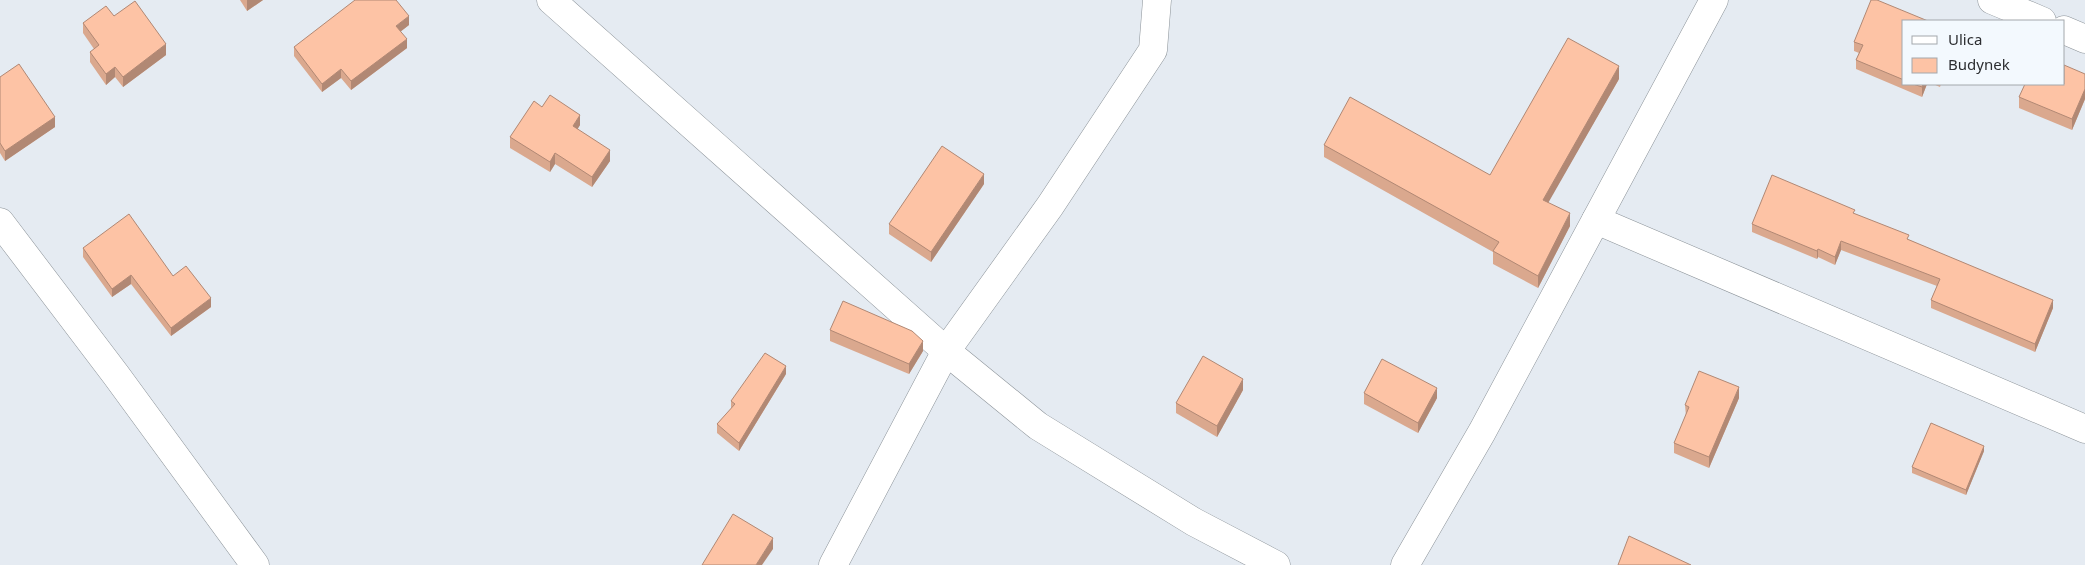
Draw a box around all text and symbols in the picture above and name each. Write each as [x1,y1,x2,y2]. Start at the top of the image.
legend [1902,20,2065,85]
text: Ulica [1948,29,1982,49]
text: Budynek [1948,54,2010,74]

